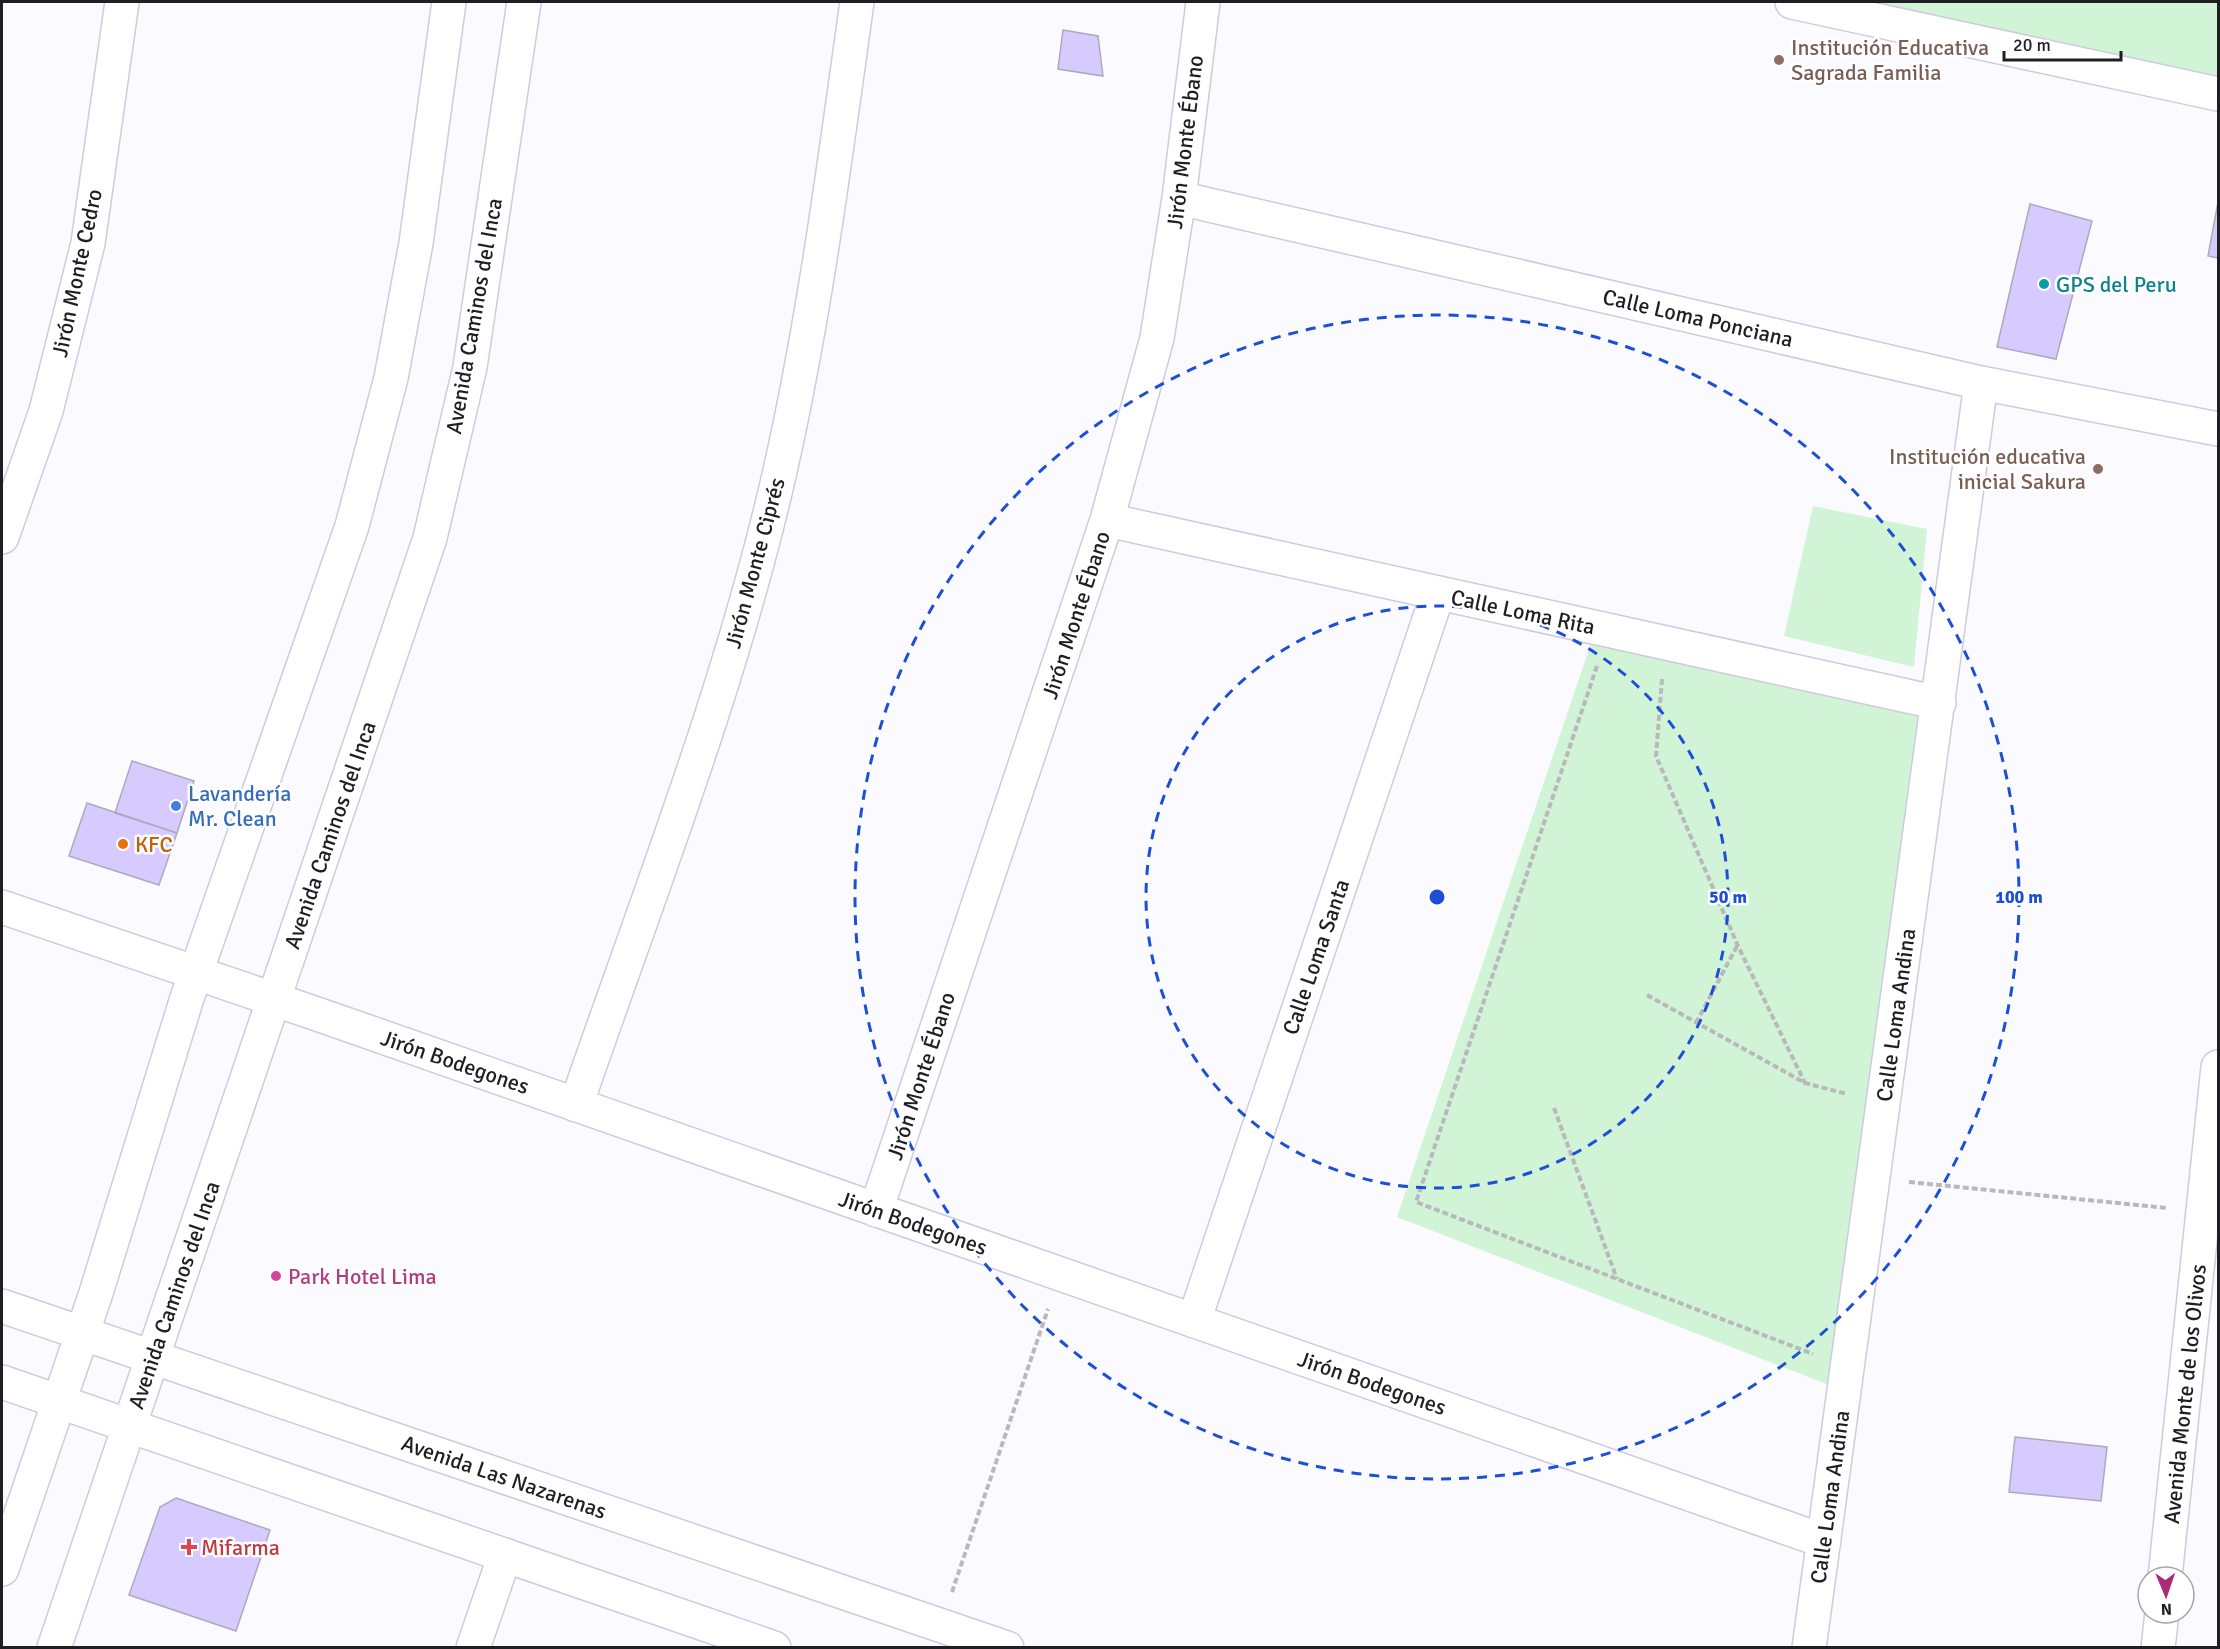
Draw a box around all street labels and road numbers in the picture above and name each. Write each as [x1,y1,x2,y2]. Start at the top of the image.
street label: Jirón Monte Ébano [1161,54,1209,230]
street label: Jirón Monte Cedro [46,186,108,360]
street label: Avenida Caminos del Inca [440,196,508,436]
street label: Calle Loma Ponciana [1600,283,1796,353]
street label: Jirón Monte Ciprés [719,475,791,651]
street label: Jirón Monte Ébano [1036,528,1116,702]
street label: Calle Loma Rita [1449,584,1597,640]
street label: Avenida Caminos del Inca [278,718,382,952]
street label: Calle Loma Santa [1277,876,1355,1038]
street label: Calle Loma Andina [1870,927,1922,1103]
street label: Jirón Monte Ébano [881,989,961,1163]
street label: Jirón Bodegones [377,1024,533,1100]
street label: Avenida Caminos del Inca [122,1178,226,1412]
street label: Jirón Bodegones [835,1185,991,1261]
street label: Avenida Monte de los Olivos [2158,1263,2212,1525]
street label: Jirón Bodegones [1294,1345,1450,1421]
street label: Calle Loma Andina [1804,1409,1856,1585]
street label: Avenida Las Nazarenas [398,1429,610,1525]

